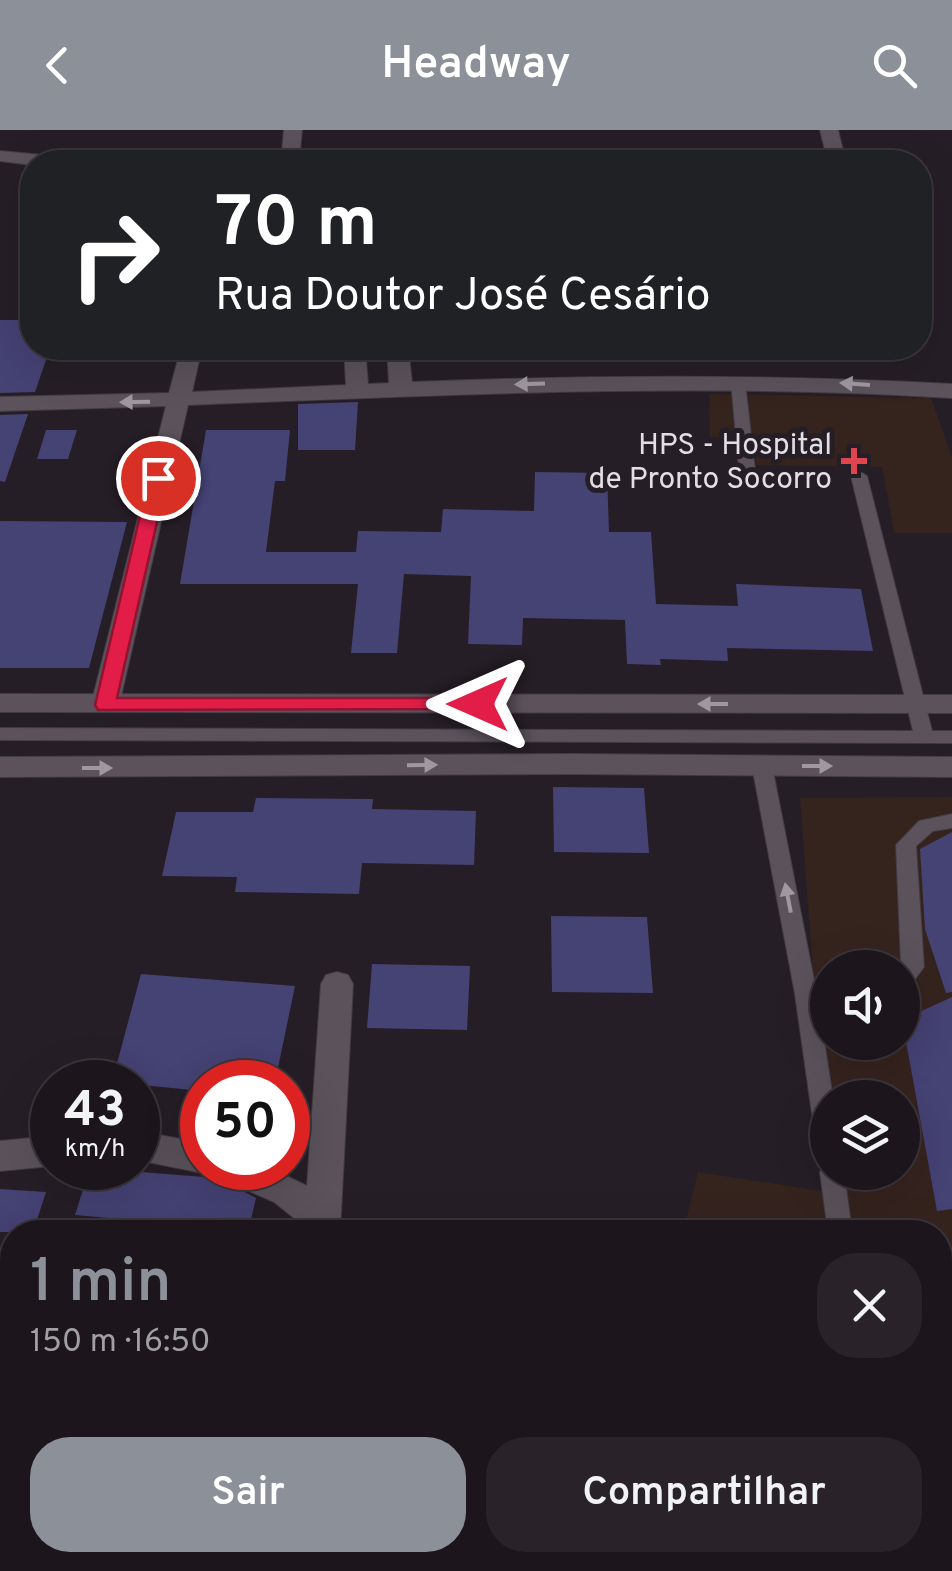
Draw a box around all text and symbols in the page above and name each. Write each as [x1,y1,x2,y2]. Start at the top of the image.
text: Headway [381,37,571,94]
icon: back [30,38,85,93]
icon: search [867,38,922,93]
text: 70 m [215,182,378,271]
icon: right [50,190,180,320]
text: Rua Doutor José Cesário [215,269,711,326]
one-way arrow [838,376,870,392]
one-way arrow [513,377,545,393]
one-way arrow [119,394,151,410]
place label: HPS - Hospital de Pronto Socorro [589,428,832,499]
pin [116,436,201,521]
marker: HPS - Hospital de Pronto Socorro [841,448,867,474]
icon: arrive [131,451,186,506]
position arrow [426,652,530,756]
one-way arrow [696,696,728,712]
one-way arrow [407,757,439,773]
one-way arrow [802,758,834,774]
one-way arrow [82,760,114,776]
one-way arrow [780,882,795,913]
map controls [810,950,920,1190]
button: sound [810,950,920,1060]
speed limit sign: 50 [180,1060,310,1190]
button: layers [810,1080,920,1190]
text: 43 [64,1081,126,1144]
text: km/h [65,1134,125,1166]
text: 1 min [30,1247,171,1323]
button: close [817,1253,922,1358]
text: 150 m · 16:50 [30,1323,211,1363]
button: Sair [30,1437,466,1552]
button: Compartilhar [486,1437,922,1552]

